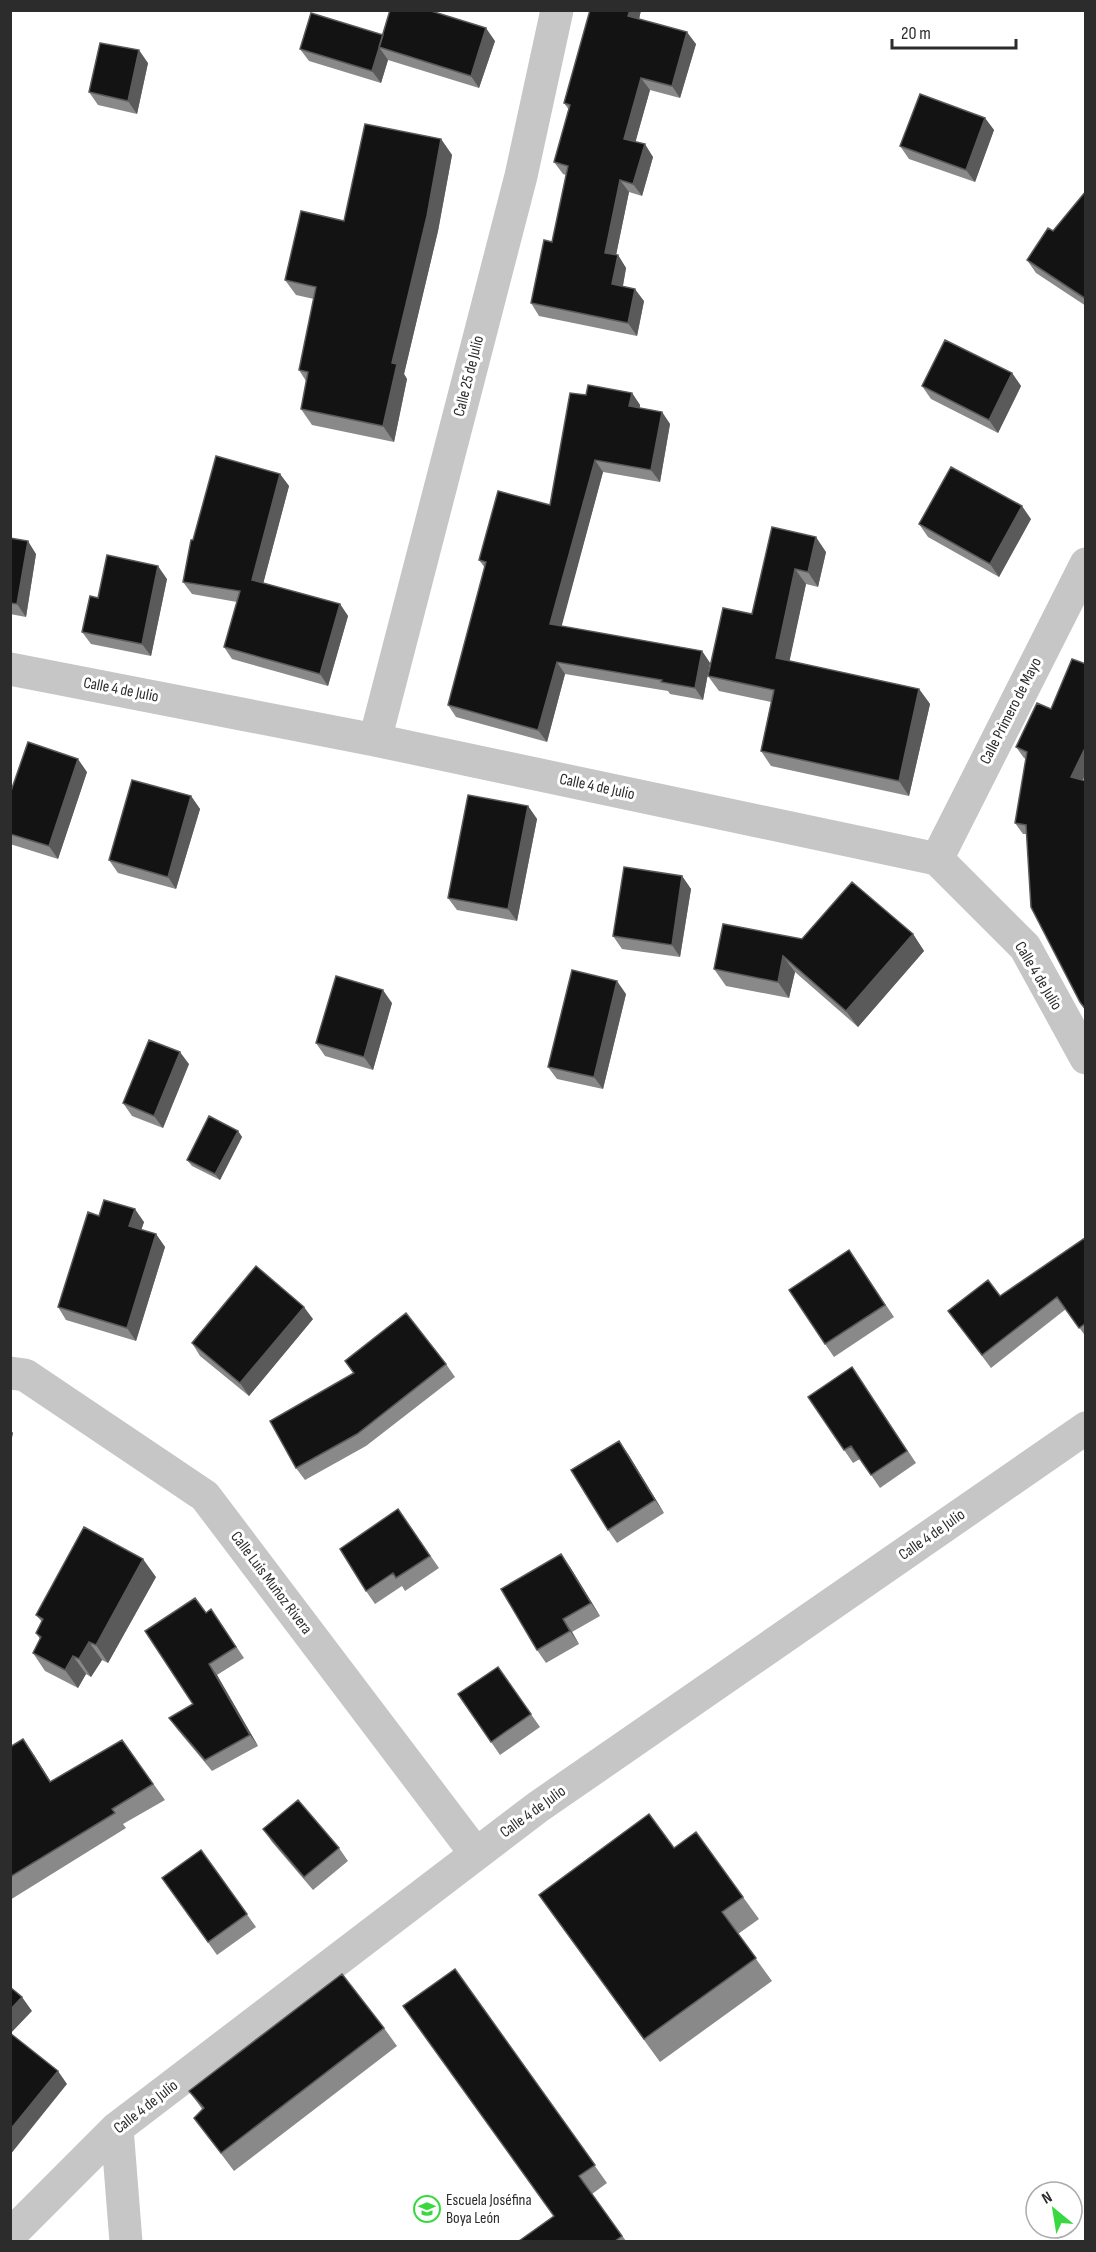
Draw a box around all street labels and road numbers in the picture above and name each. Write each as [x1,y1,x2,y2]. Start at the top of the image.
street label: Calle 25 de Julio [450,334,488,418]
street label: Calle Primero de Mayo [976,655,1046,767]
street label: Calle 4 de Julio [82,673,160,707]
street label: Calle 4 de Julio [558,770,636,804]
street label: Calle 4 de Julio [1010,938,1066,1014]
street label: Calle 4 de Julio [895,1505,969,1565]
street label: Calle Luis Muñoz Rivera [226,1528,316,1638]
street label: Calle 4 de Julio [497,1782,569,1842]
street label: Calle 4 de Julio [110,2076,182,2138]

